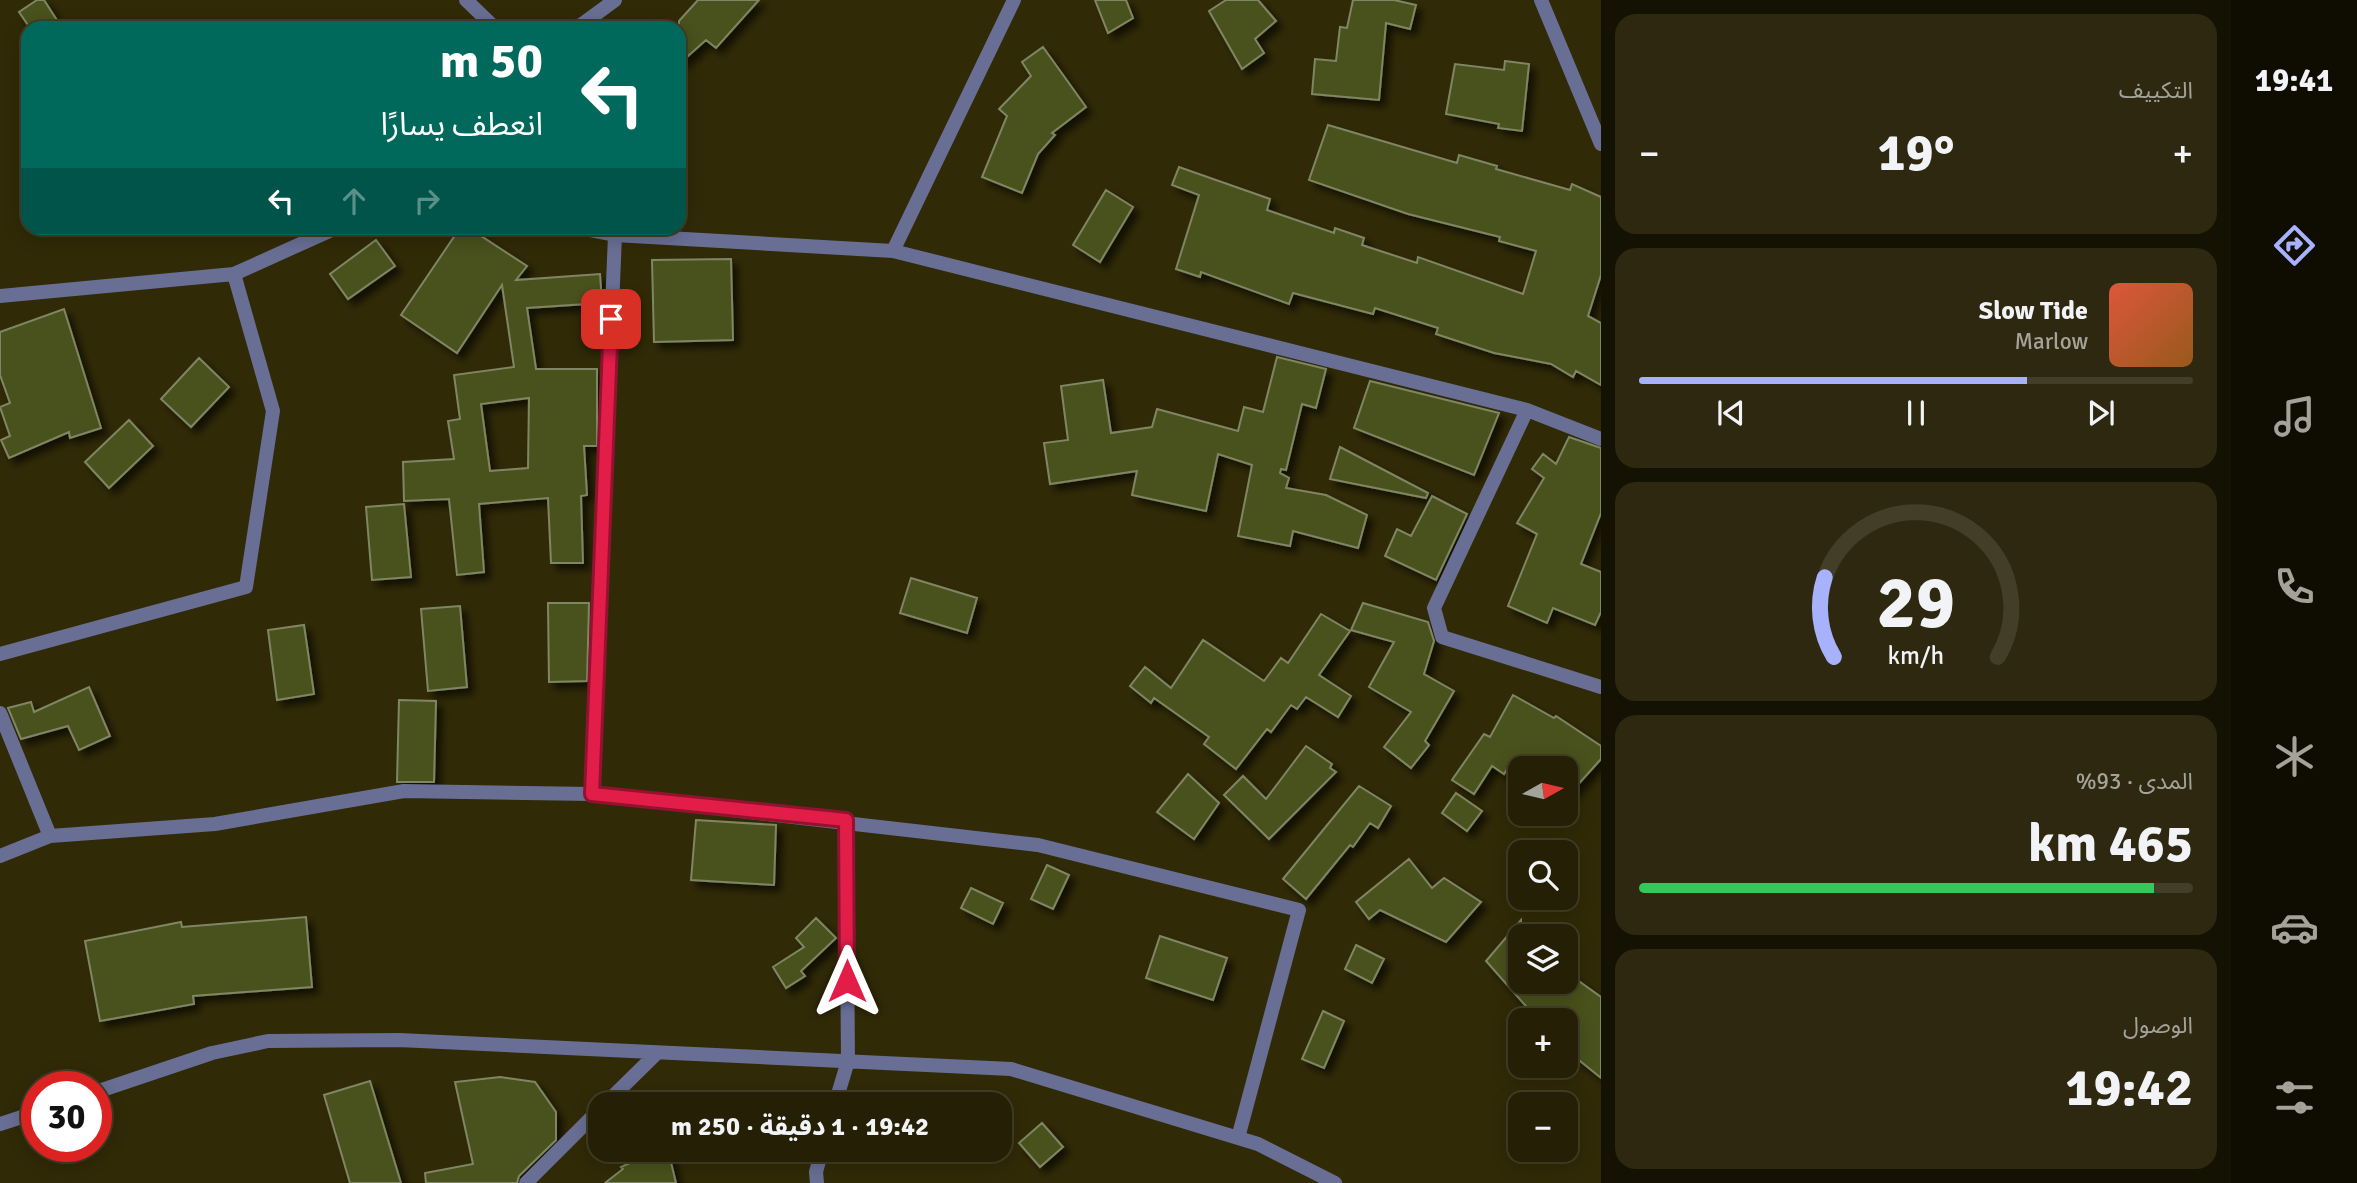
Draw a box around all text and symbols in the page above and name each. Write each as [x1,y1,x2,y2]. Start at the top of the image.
text: 50 m [440,31,543,91]
icon: left [567,49,658,140]
text: 19:41 [2255,61,2333,100]
text: التكييف [2119,76,2193,105]
text: انعطف يسارًا [381,105,543,144]
text: 19° [1878,121,1954,185]
text: − [1639,130,1660,177]
text: + [2172,130,2193,177]
icon: left [262,182,300,220]
icon: ahead [335,182,373,220]
icon: right [408,182,446,220]
icon: directions [2270,221,2319,270]
pin [581,289,641,349]
text: Slow Tide [1979,295,2088,327]
icon: arrive [592,300,630,338]
text: Marlow [2014,327,2088,356]
icon: music [2270,392,2319,441]
icon: previous [1712,394,1750,432]
icon: pause [1897,394,1935,432]
icon: next [2082,394,2120,432]
text: 29 [1877,560,1955,649]
icon: phone [2270,562,2319,611]
text: km/h [1888,640,1944,671]
icon: climate [2270,732,2319,781]
north arrow [1508,756,1578,826]
map controls [1508,756,1578,1162]
text: المدى · 93% [2076,767,2193,796]
text: 465 km [2028,812,2193,876]
button: search [1508,840,1578,910]
icon: car [2270,903,2319,952]
button: layers [1508,924,1578,994]
position arrow [810,944,884,1018]
button: + [1508,1008,1578,1078]
text: الوصول [2123,1011,2193,1040]
text: 19:42 [2065,1056,2193,1120]
speed limit sign: 30 [21,1071,112,1162]
icon: filters [2270,1073,2319,1122]
button: − [1508,1092,1578,1162]
text: 19:42 · 1 دقيقة · 250 m [671,1111,929,1143]

